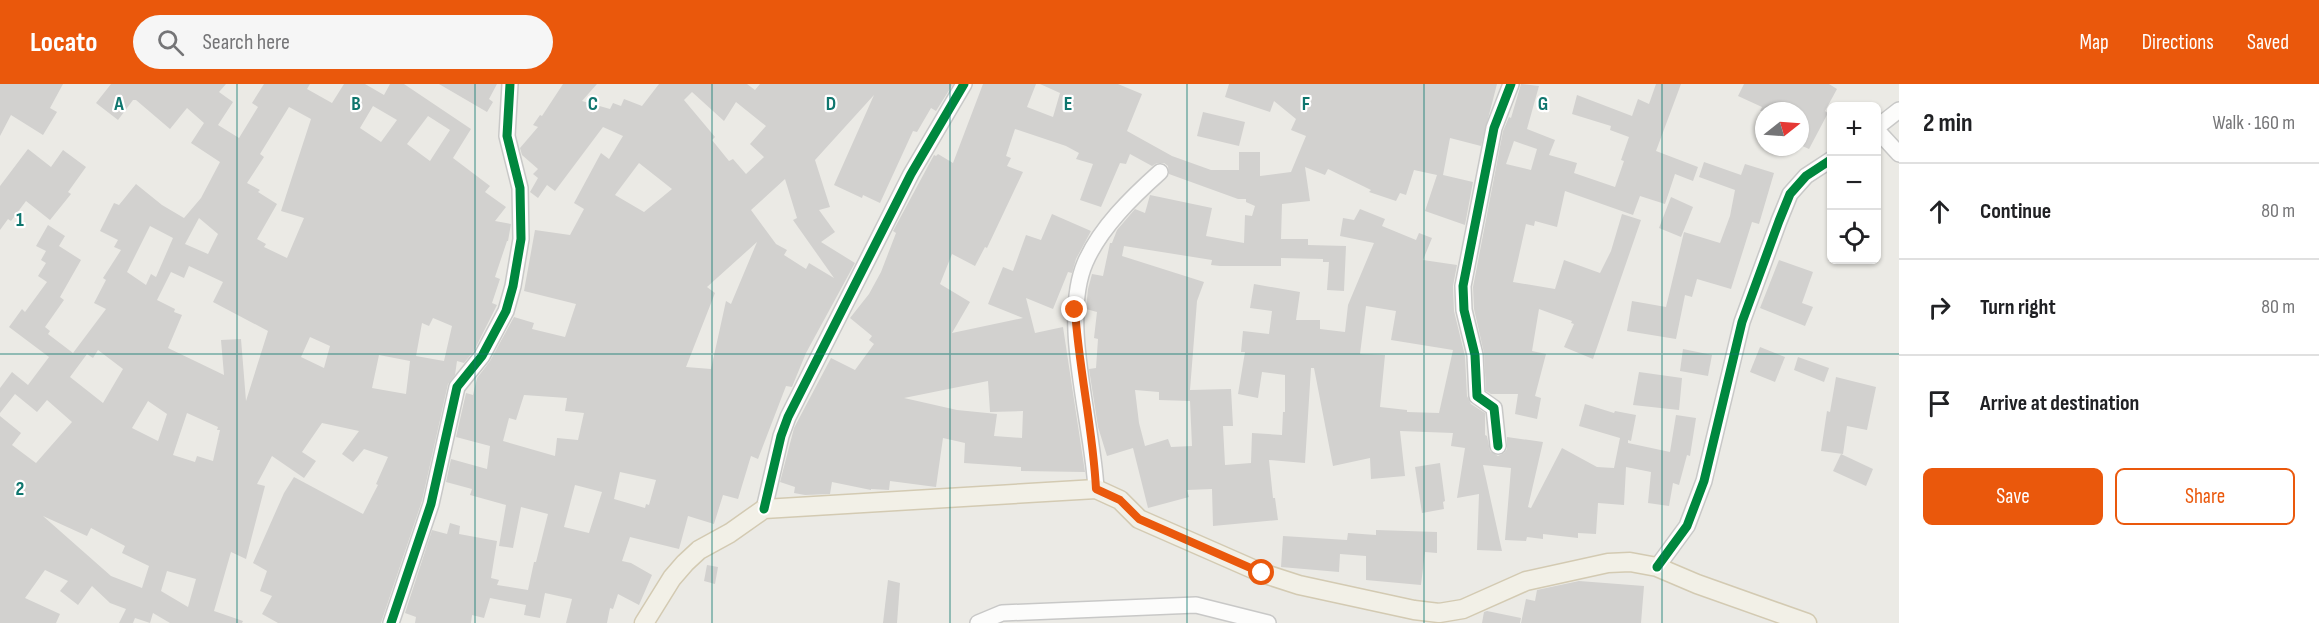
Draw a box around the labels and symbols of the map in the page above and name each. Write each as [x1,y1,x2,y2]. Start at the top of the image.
text: A [113,92,124,116]
text: B [351,92,361,116]
text: C [588,92,598,116]
text: D [826,92,836,116]
text: E [1064,92,1072,116]
text: F [1302,92,1310,116]
text: G [1538,92,1548,116]
north arrow [1755,102,1809,156]
text: 1 [16,208,24,232]
route end [1061,296,1087,322]
text: 2 [16,477,24,501]
route start [1248,559,1274,585]

